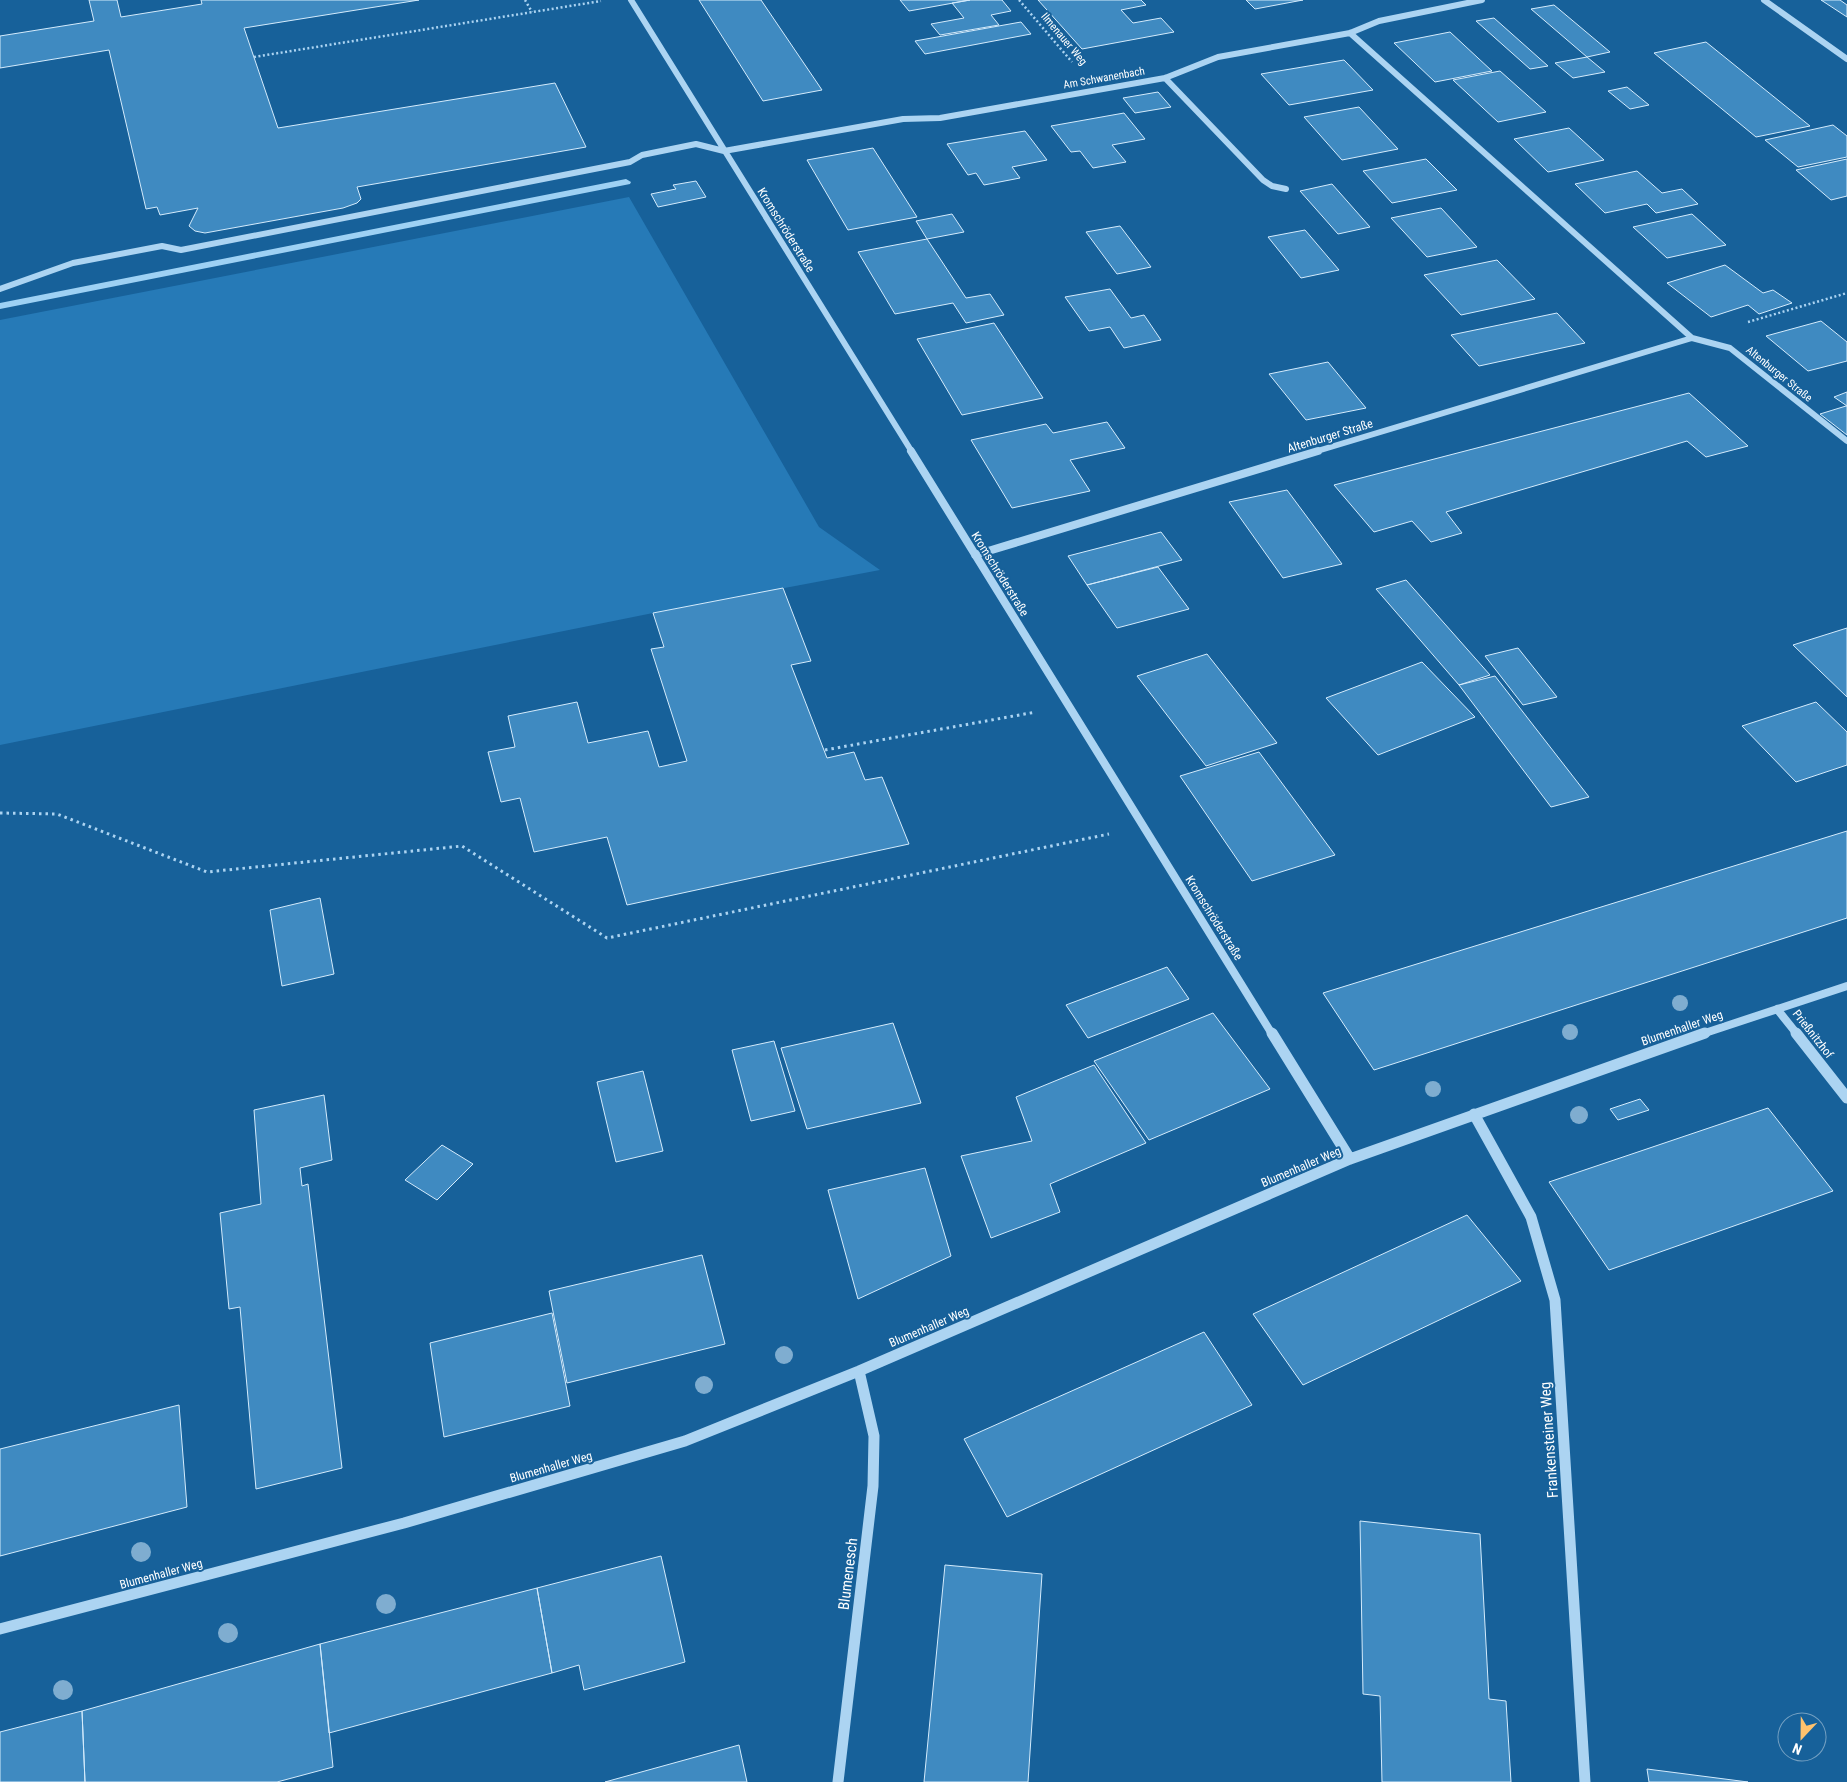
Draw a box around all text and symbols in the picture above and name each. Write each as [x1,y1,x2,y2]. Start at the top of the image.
street label: Ilmenauer Weg [1038,10,1090,68]
street label: Am Schwanenbach [1062,64,1146,92]
street label: Kromschröderstraße [754,185,818,275]
street label: Altenburger Straße [1743,343,1815,405]
street label: Altenburger Straße [1286,416,1375,456]
street label: Kromschröderstraße [968,529,1032,619]
street label: Kromschröderstraße [1182,873,1246,963]
street label: Blumenhaller Weg [1639,1007,1725,1048]
street label: Prießnitzhof [1790,1007,1836,1061]
street label: Blumenhaller Weg [1259,1144,1343,1190]
street label: Blumenhaller Weg [887,1304,971,1350]
street label: Frankensteiner Weg [1536,1381,1562,1499]
street label: Blumenhaller Weg [508,1449,594,1485]
street label: Blumenesch [835,1537,861,1611]
street label: Blumenhaller Weg [118,1556,204,1592]
north arrow [1777,1712,1827,1762]
text: N [1790,1740,1804,1758]

